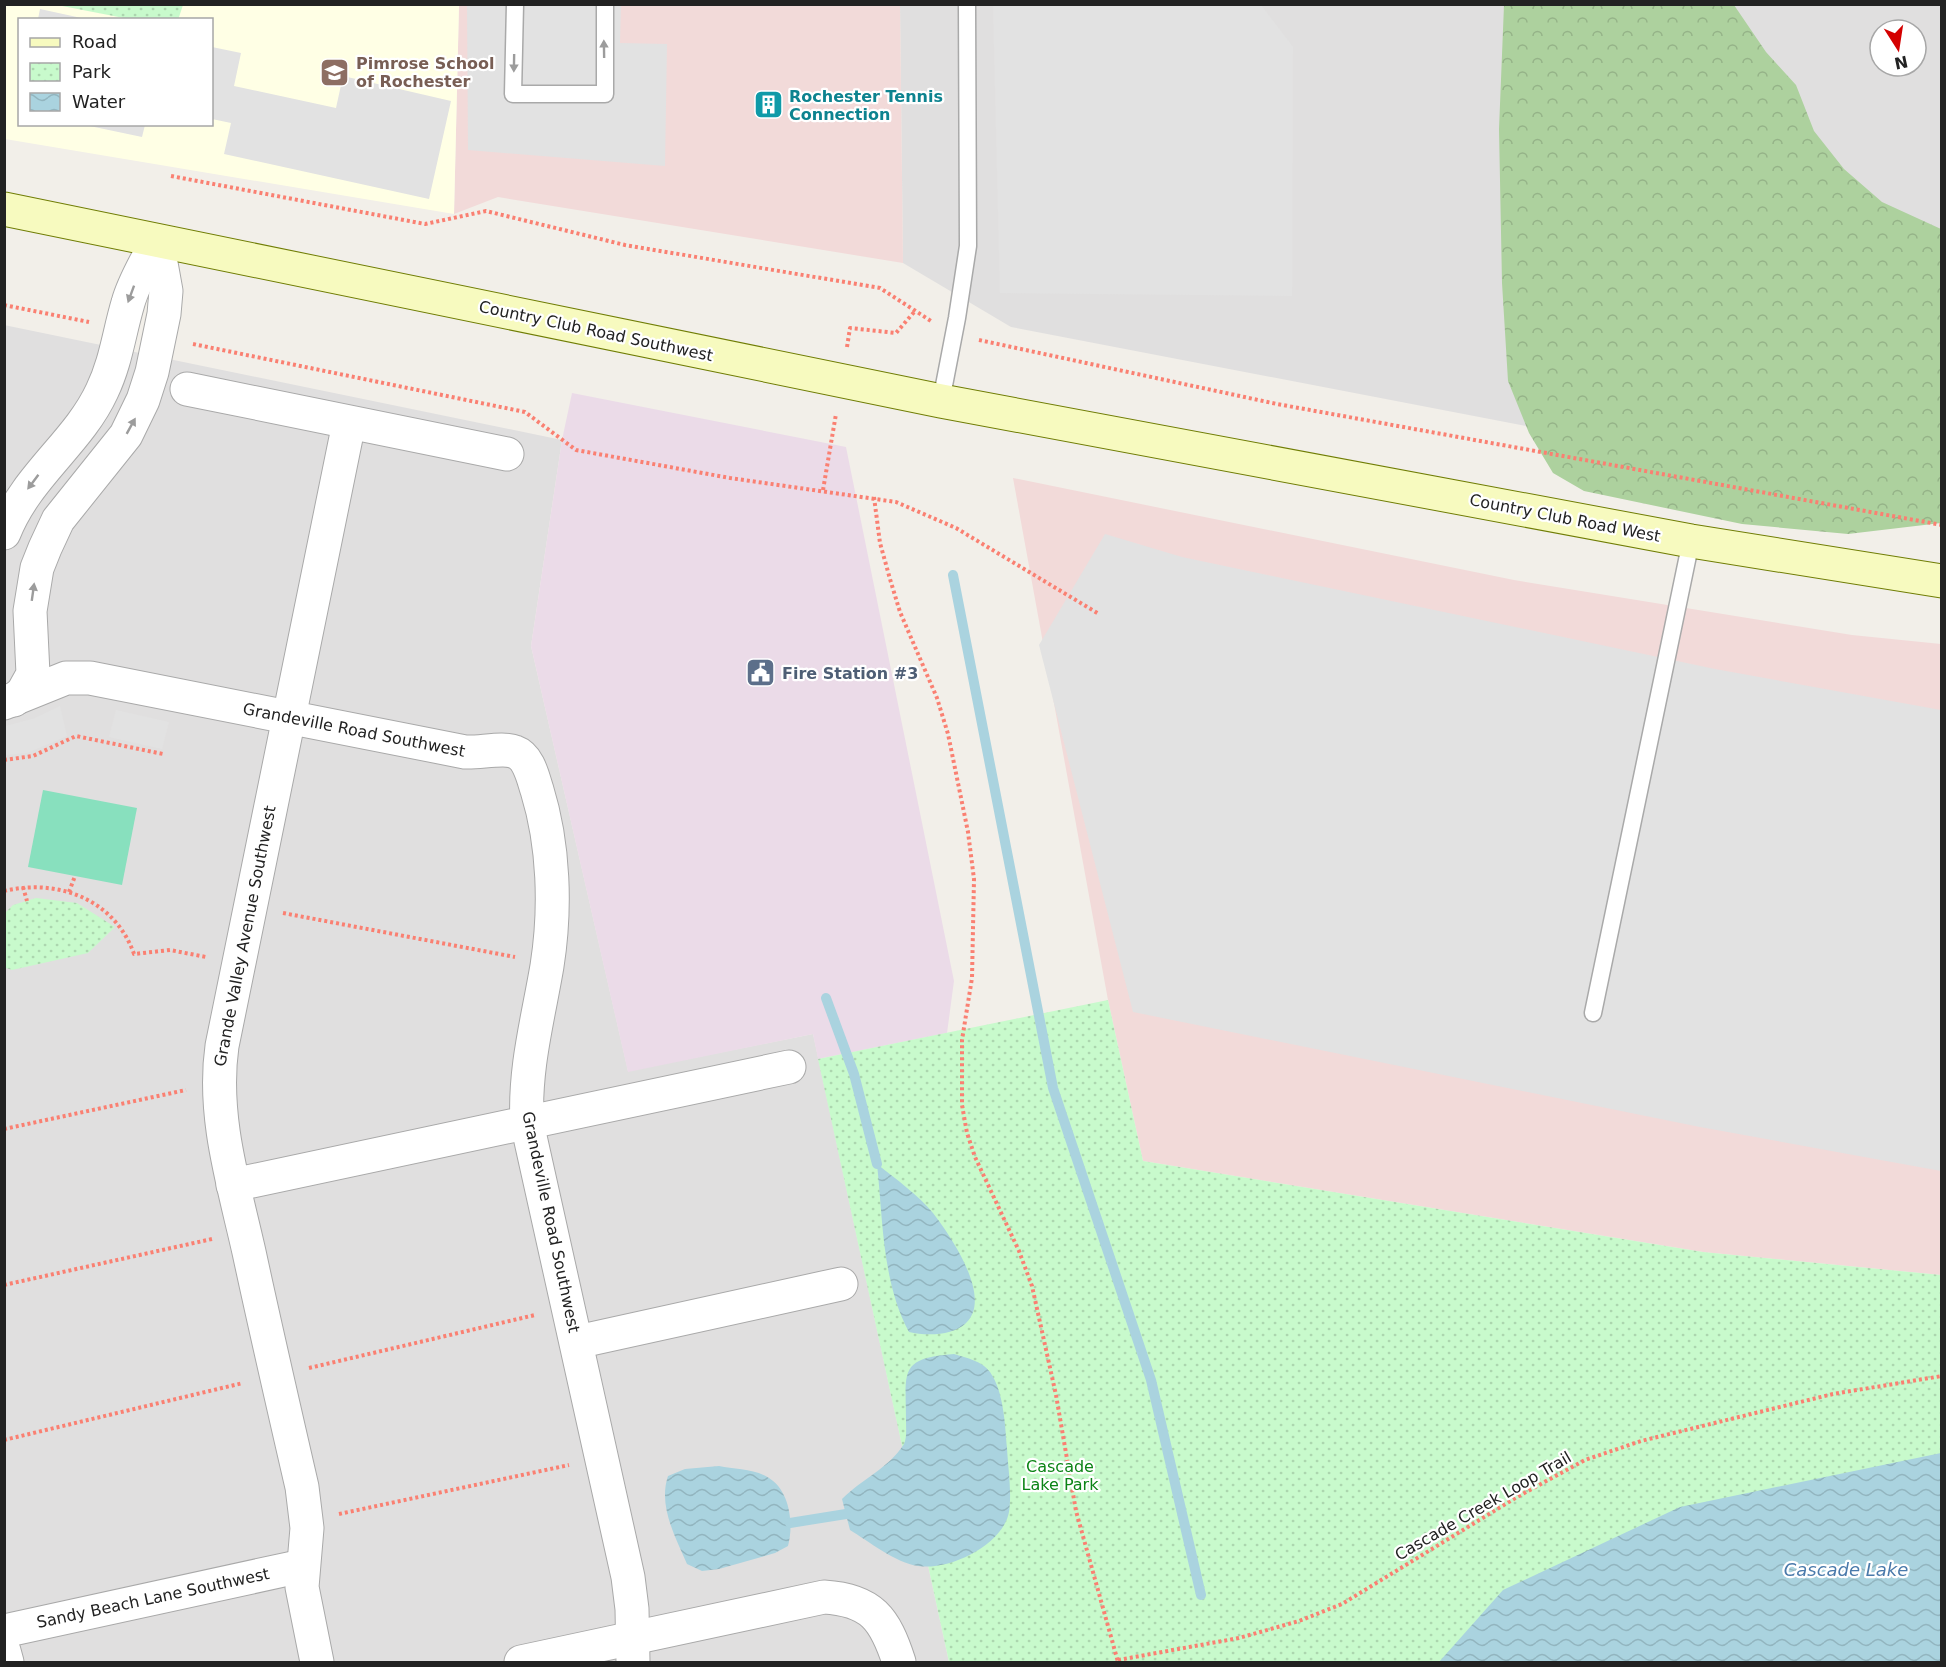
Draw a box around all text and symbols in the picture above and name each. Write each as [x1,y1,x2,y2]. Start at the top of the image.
legend [18,18,213,126]
north arrow [1868,18,1928,78]
text: Road [72,31,117,52]
one-way arrow [599,40,609,59]
text: N [1892,51,1910,73]
one-way arrow [509,53,519,72]
place label: Pimrose School of Rochester [356,54,495,91]
school or university icon: Pimrose School of Rochester [319,56,351,88]
text: Park [72,61,111,82]
place label: Rochester Tennis Connection [789,87,943,124]
building icon: Rochester Tennis Connection [752,89,784,121]
text: Water [72,91,126,112]
one-way arrow [126,285,136,303]
street label: Country Club Road Southwest [477,297,715,365]
one-way arrow [126,417,136,434]
one-way arrow [28,474,40,489]
street label: Country Club Road West [1468,490,1662,546]
one-way arrow [29,582,38,601]
public building icon: Fire Station #3 [745,657,777,689]
place label: Fire Station #3 [782,664,918,683]
street label: Grandeville Road Southwest [241,699,467,761]
street label: Grande Valley Avenue Southwest [210,804,280,1068]
street label: Grandeville Road Southwest [518,1110,584,1334]
street label: Cascade Creek Loop Trail [1391,1448,1575,1564]
park label: Cascade Lake Park [1022,1457,1099,1494]
water label: Cascade Lake [1784,1559,1908,1580]
street label: Sandy Beach Lane Southwest [35,1564,271,1632]

